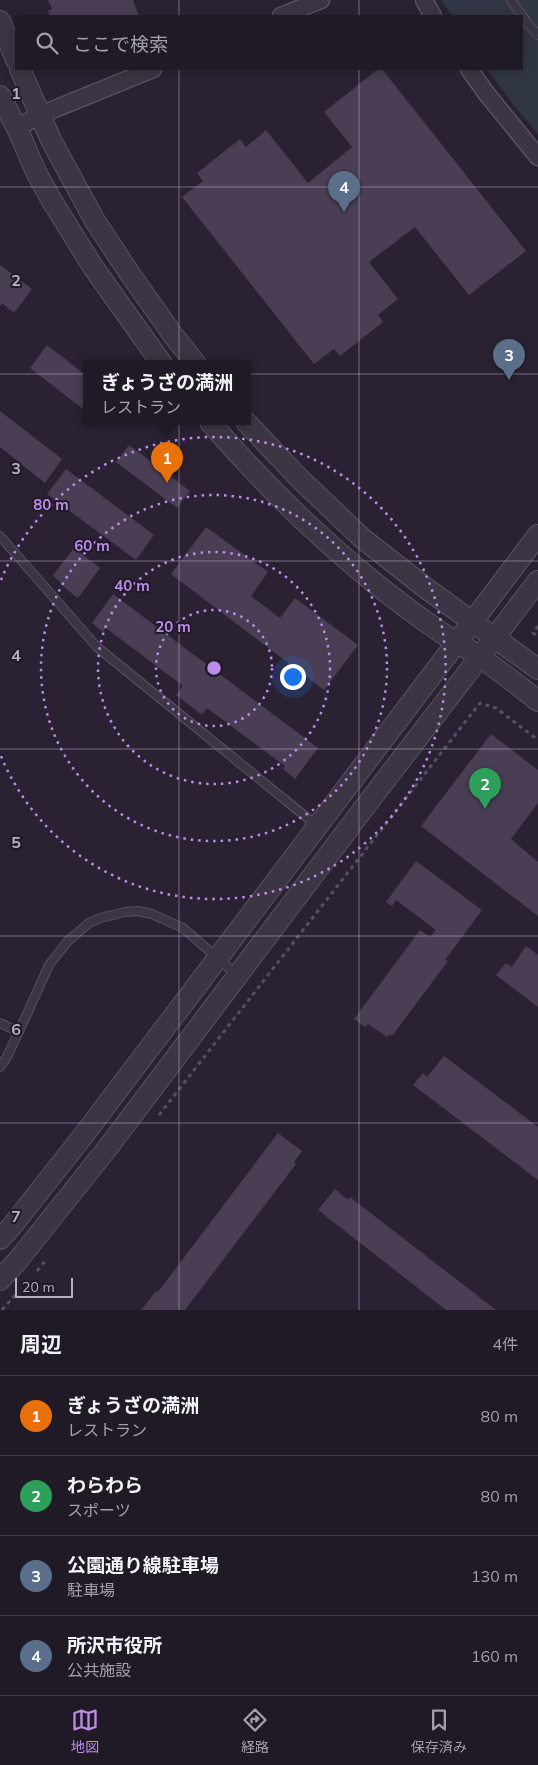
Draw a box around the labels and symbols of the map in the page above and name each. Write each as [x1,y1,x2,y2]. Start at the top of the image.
text: 1 [11,83,21,103]
pin: 4 [328,171,360,212]
text: 2 [11,270,21,290]
pin: 3 [493,339,525,380]
pin: 1 [151,442,183,483]
text: 3 [11,458,21,478]
text: 80 m [33,495,69,514]
text: 60 m [74,536,110,555]
text: 40 m [114,576,150,595]
text: 20 m [155,617,191,636]
text: 4 [11,645,21,665]
centre of rings [205,659,223,677]
your location [280,664,306,690]
pin: 2 [469,768,501,809]
text: 5 [11,832,21,852]
text: 6 [11,1019,21,1039]
text: 7 [11,1206,21,1226]
scale bar [15,1275,72,1298]

